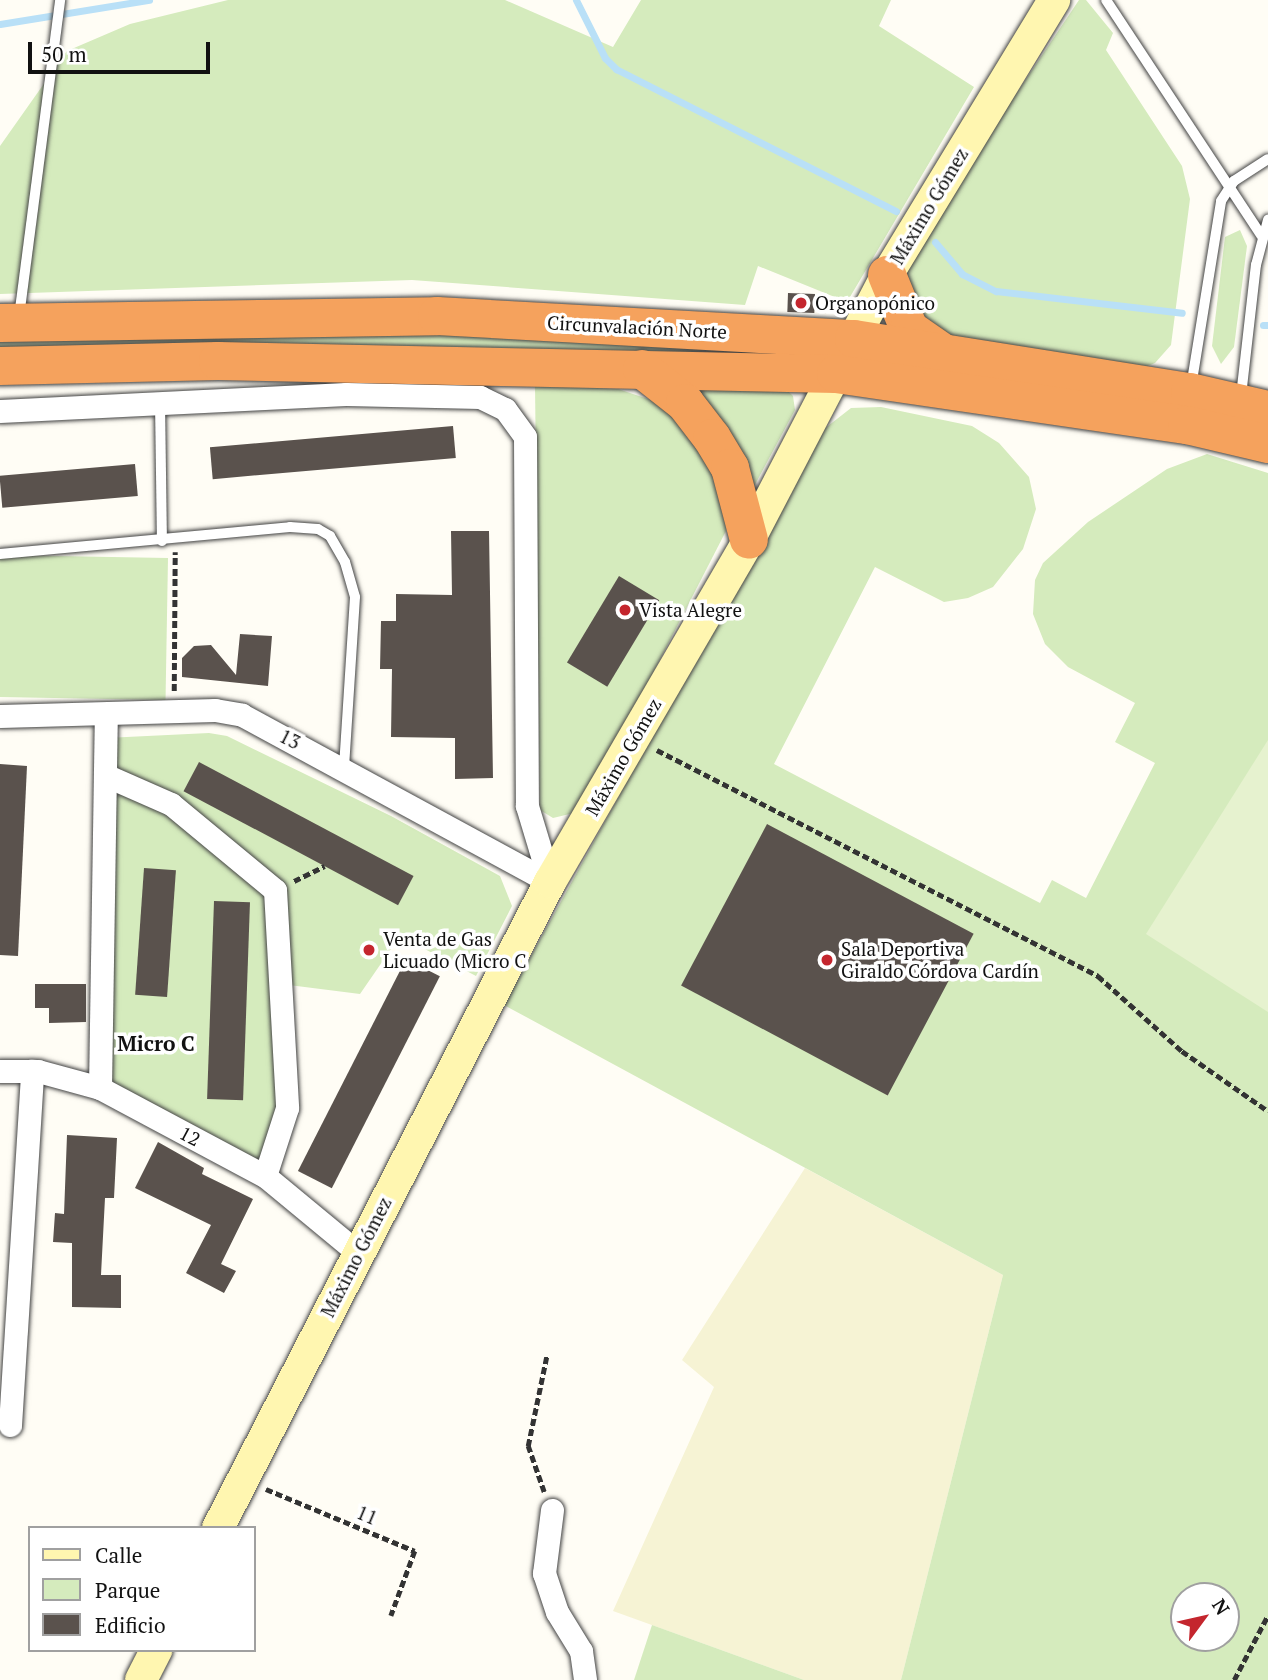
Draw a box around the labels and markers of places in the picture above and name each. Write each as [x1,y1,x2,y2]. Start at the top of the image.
place label: Organopónico [815,292,935,314]
marker: Organopónico [793,295,809,311]
place label: Vista Alegre [639,599,742,621]
marker: Vista Alegre [617,602,633,618]
place label: Venta de Gas Licuado (Micro C [383,928,526,972]
place label: Sala Deportiva Giraldo Córdova Cardín [841,938,1039,982]
marker: Venta de Gas Licuado (Micro C [361,942,377,958]
marker: Sala Deportiva Giraldo Córdova Cardín [819,952,835,968]

